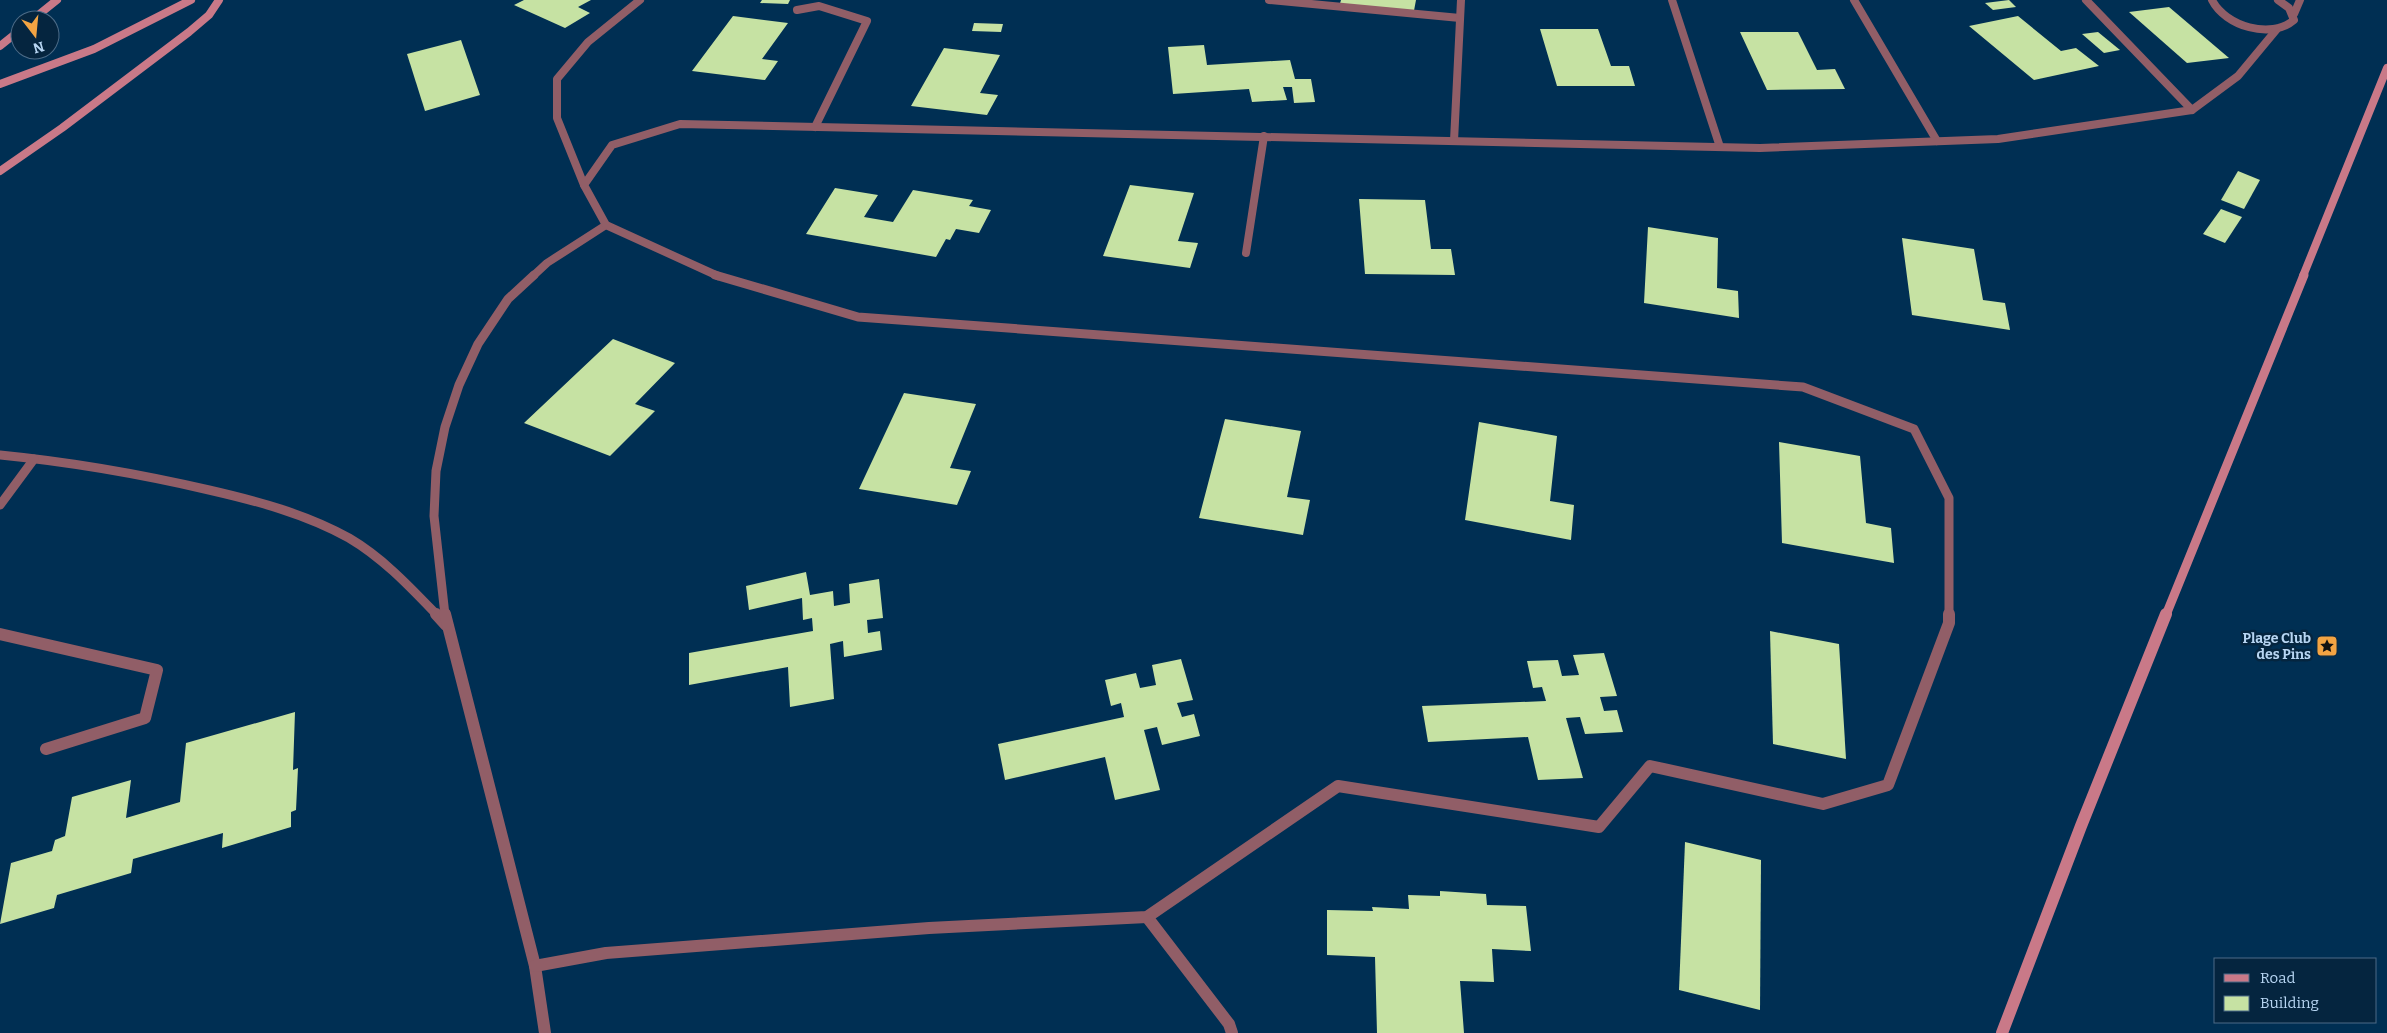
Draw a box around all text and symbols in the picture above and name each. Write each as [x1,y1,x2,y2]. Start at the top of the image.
north arrow [10,10,60,60]
text: N [31,37,46,57]
place label: Plage Club des Pins [2242,630,2311,663]
place icon: Plage Club des Pins [2315,634,2339,658]
legend [2214,958,2377,1023]
text: Road [2260,969,2295,987]
text: Building [2260,994,2319,1012]

